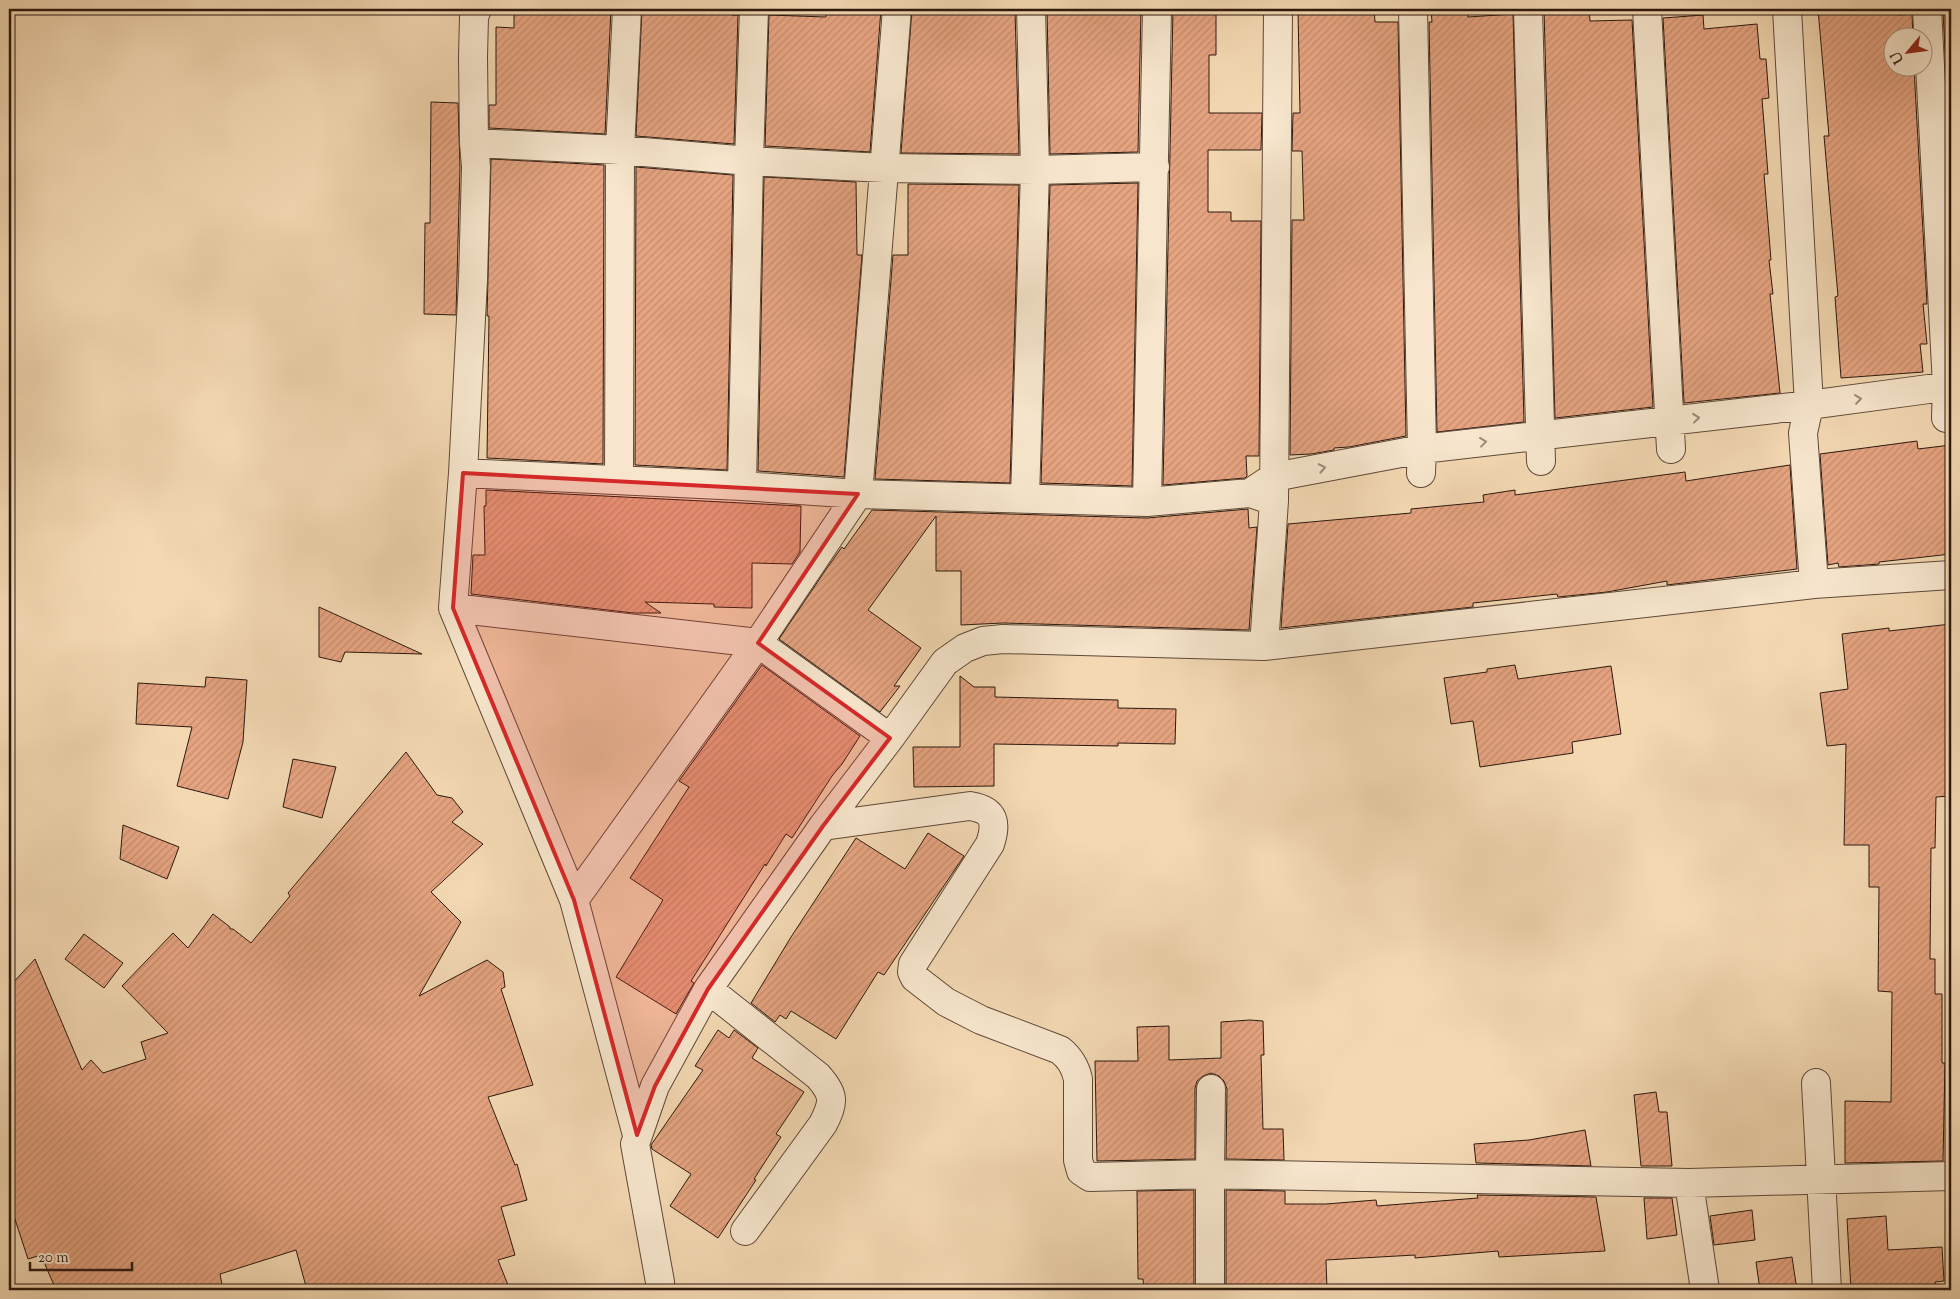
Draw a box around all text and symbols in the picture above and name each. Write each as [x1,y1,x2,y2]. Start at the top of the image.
north arrow [1882,28,1932,78]
text: U [1887,47,1910,67]
one-way arrow [1853,394,1862,404]
one-way arrow [1693,413,1701,424]
one-way arrow [1479,437,1487,448]
one-way arrow [1318,463,1327,474]
scale bar [30,1239,132,1271]
text: 20 m [38,1248,69,1269]

